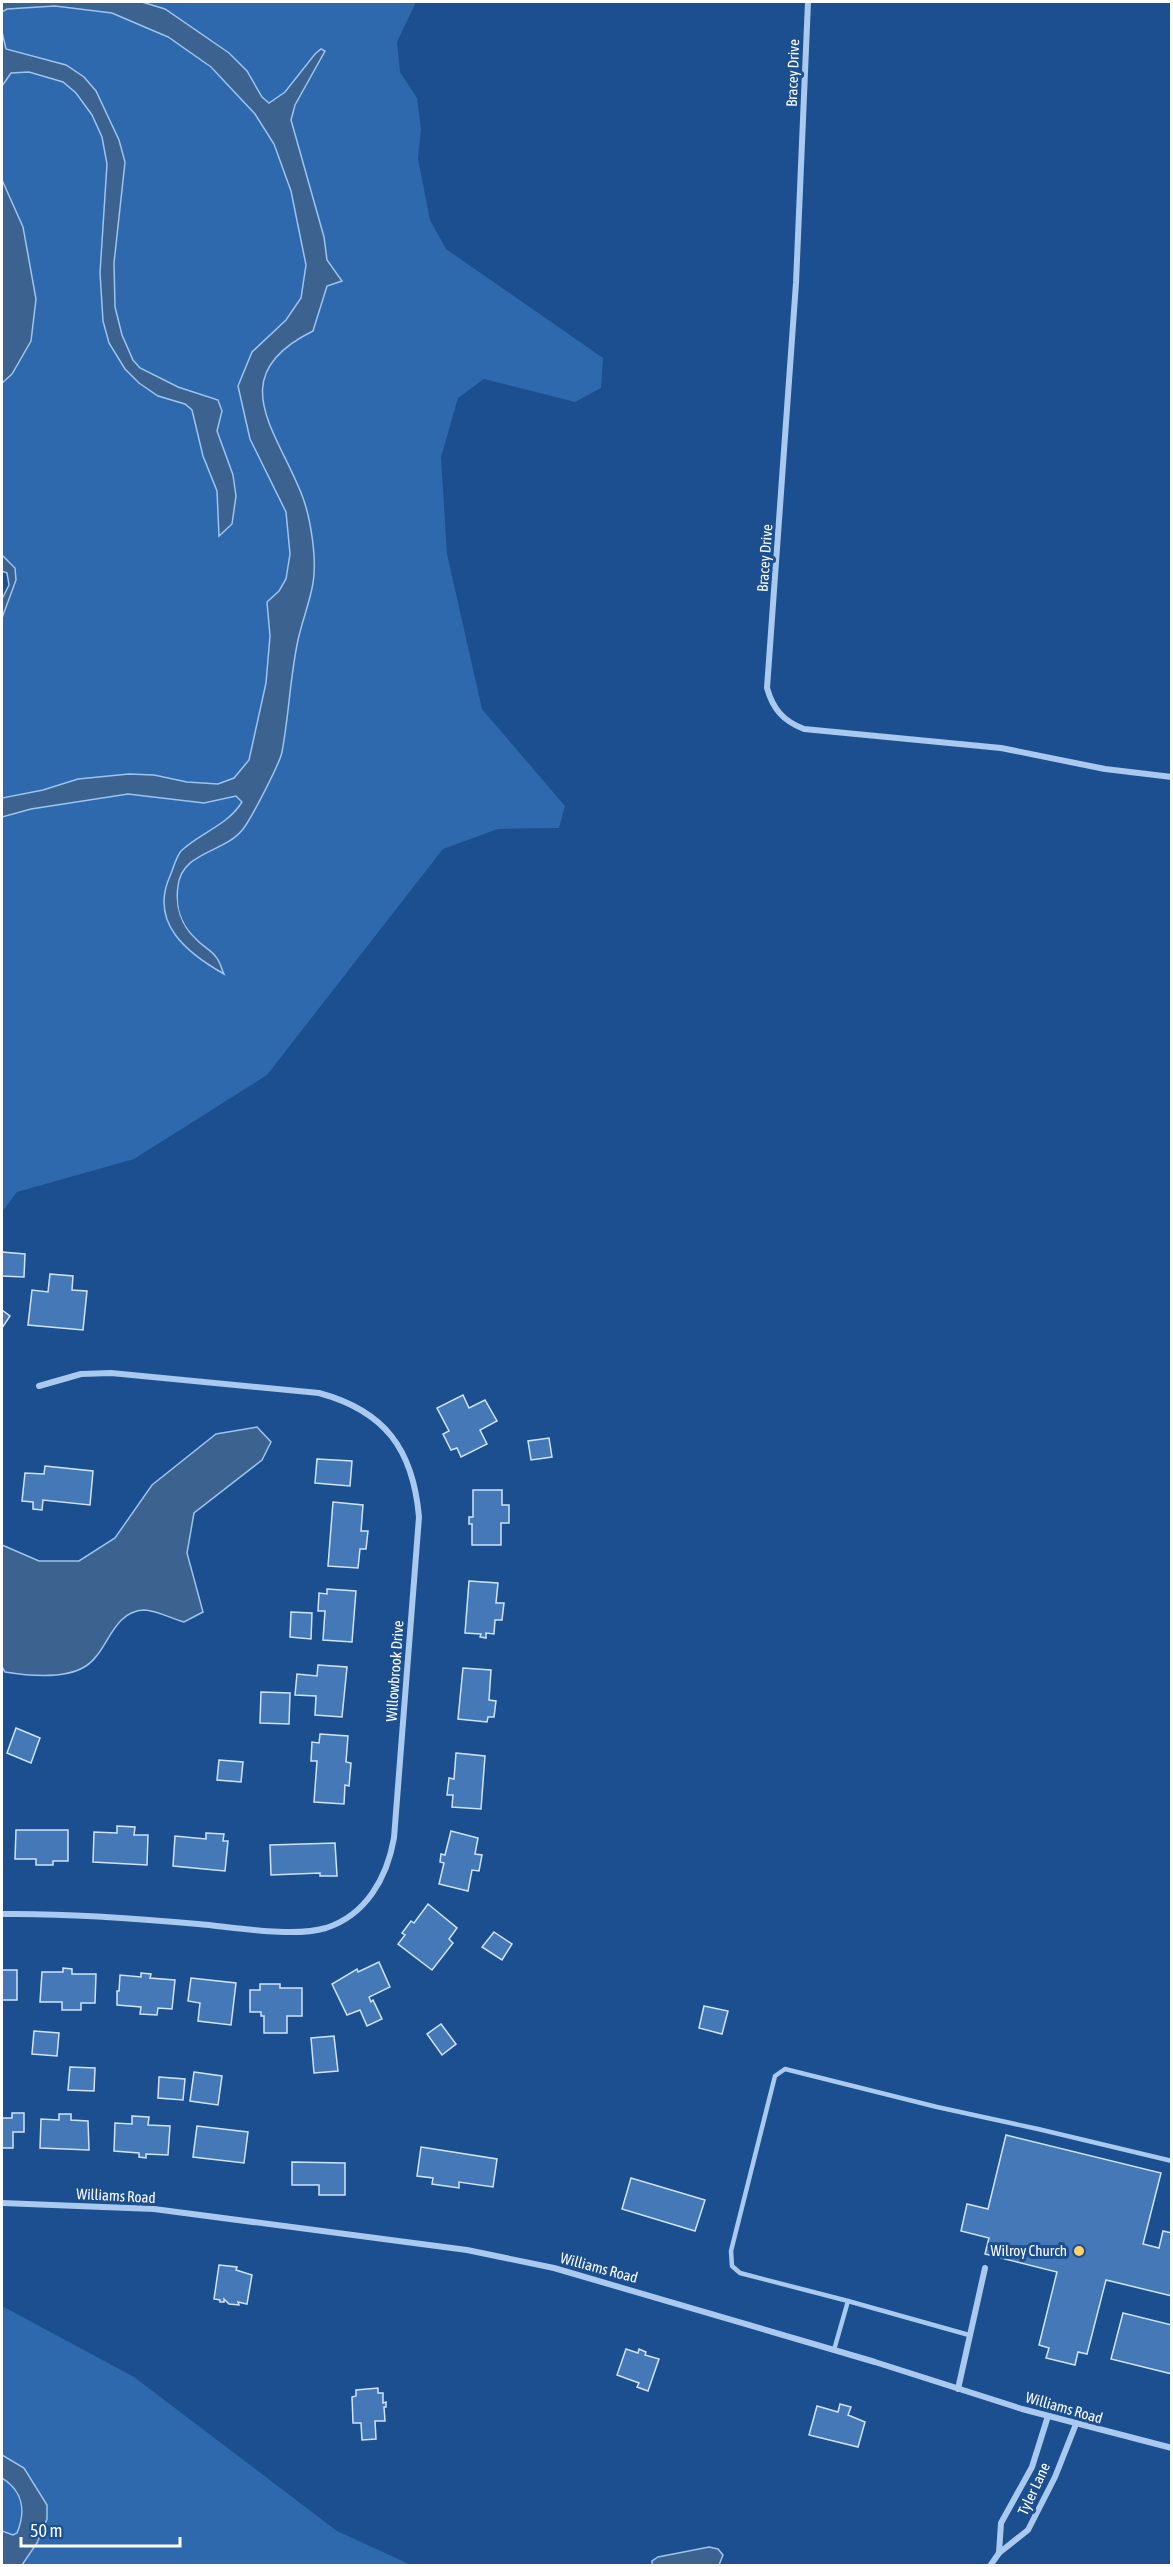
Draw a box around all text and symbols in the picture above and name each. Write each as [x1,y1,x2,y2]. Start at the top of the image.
street label: Bracey Drive [783,39,802,107]
street label: Bracey Drive [754,523,775,592]
street label: Willowbrook Drive [382,1620,407,1722]
street label: Williams Road [76,2185,156,2206]
place label: Wilroy Church [991,2242,1067,2259]
marker: Wilroy Church [1072,2244,1086,2258]
street label: Williams Road [559,2249,640,2286]
street label: Williams Road [1024,2388,1105,2427]
street label: Tyler Lane [1014,2460,1053,2518]
scale bar [21,2510,180,2548]
text: 50 m [30,2520,62,2541]

